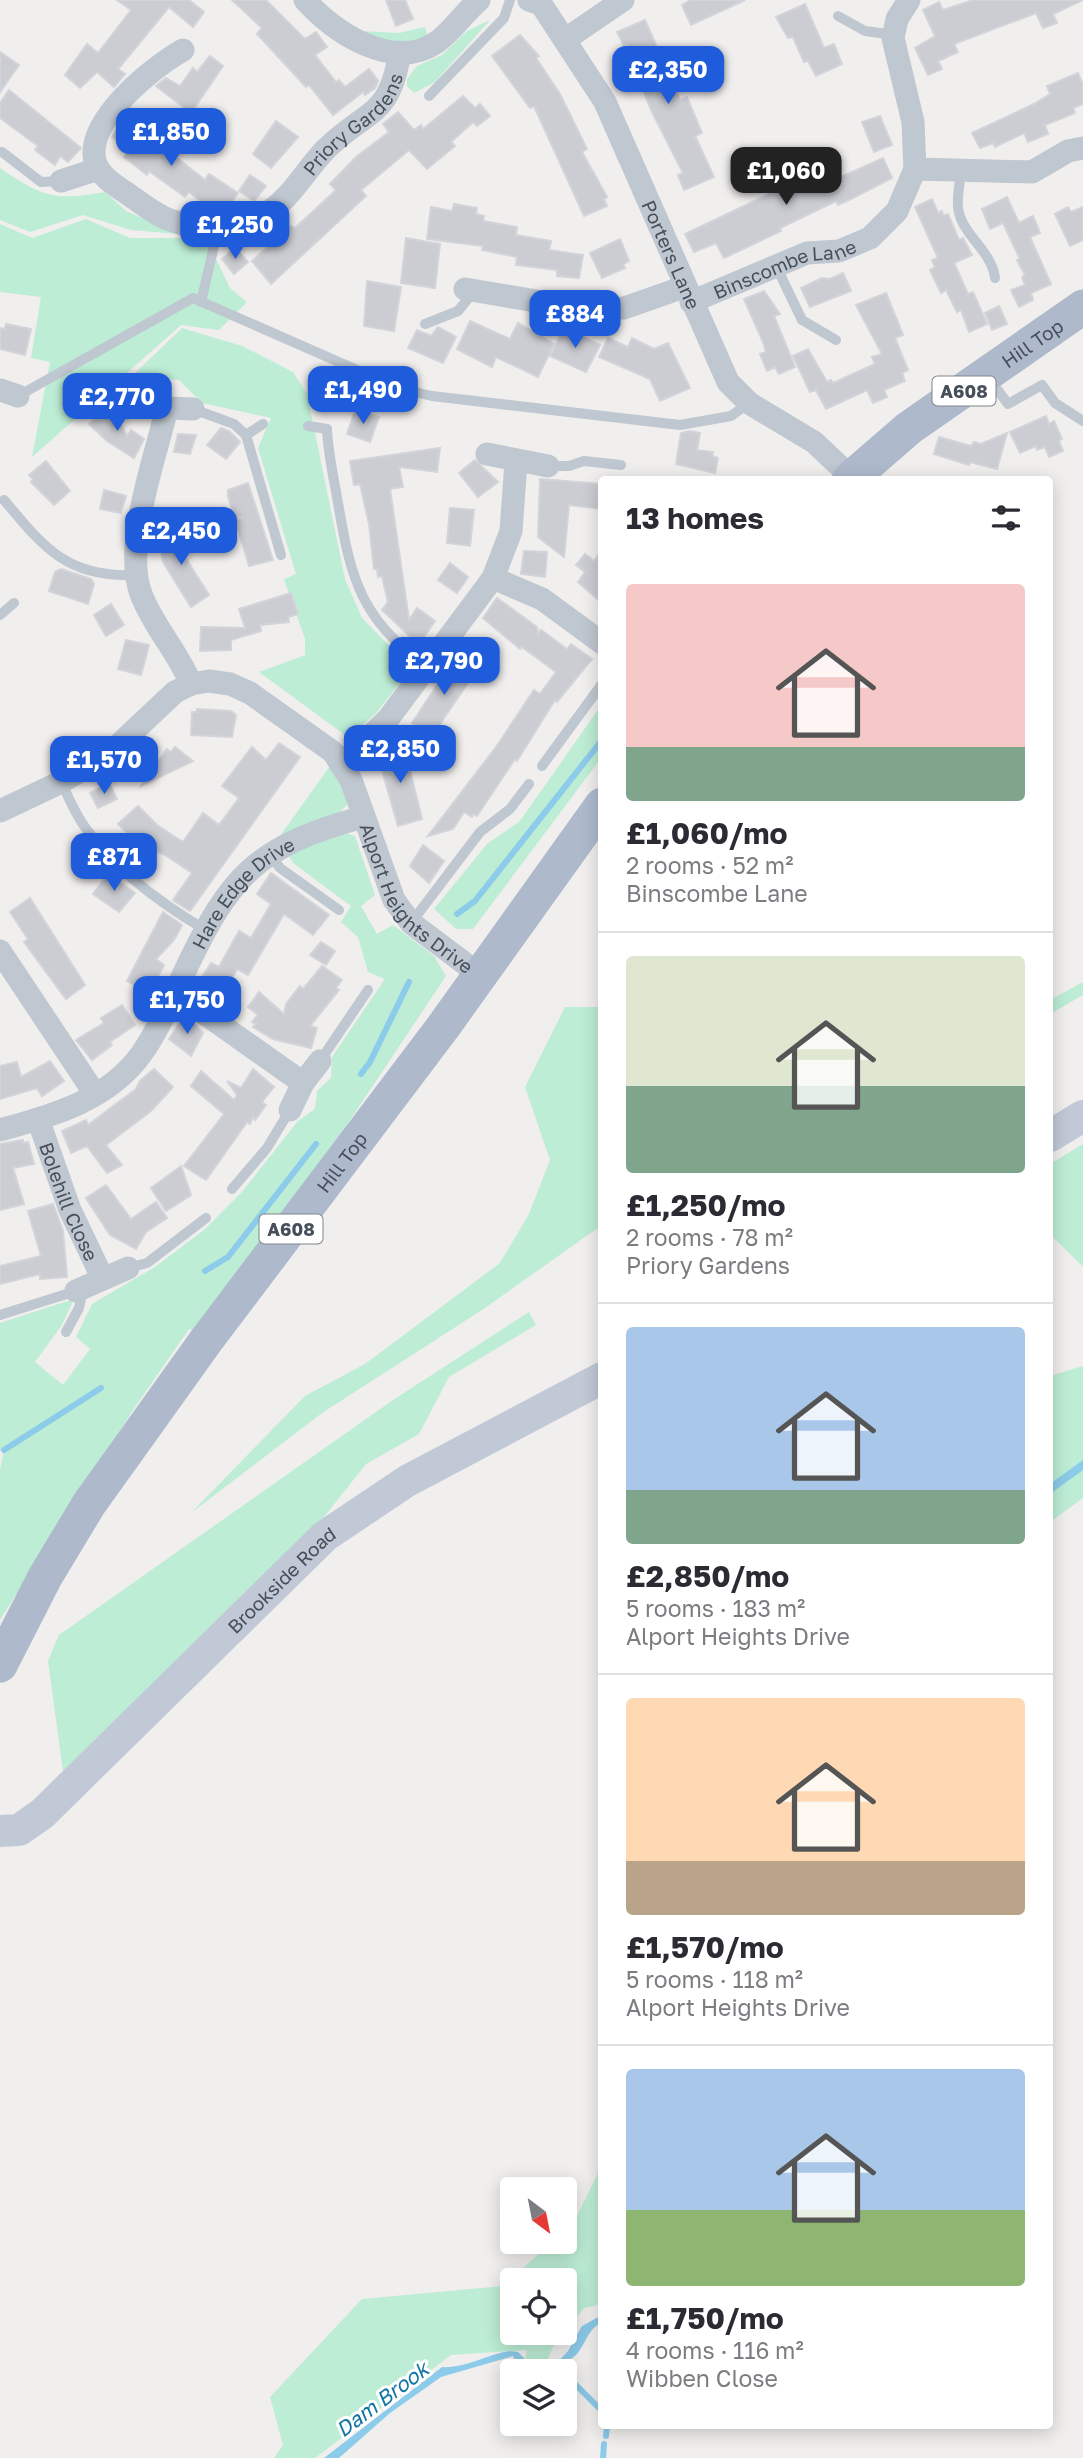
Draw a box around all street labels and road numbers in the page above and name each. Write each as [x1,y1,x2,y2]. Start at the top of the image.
street label: Priory Gardens [297,70,406,179]
street label: Porters Lane [638,196,706,312]
street label: Binscombe Lane [709,234,859,303]
street label: Hill Top [997,313,1067,372]
road number: A608 [932,376,996,405]
street label: Alport Heights Drive [356,820,478,978]
street label: Hare Edge Drive [186,831,298,953]
street label: Hill Top [311,1127,371,1197]
street label: Bolehill Close [35,1139,104,1264]
road number: A608 [260,1214,322,1244]
street label: Brookside Road [222,1521,339,1637]

